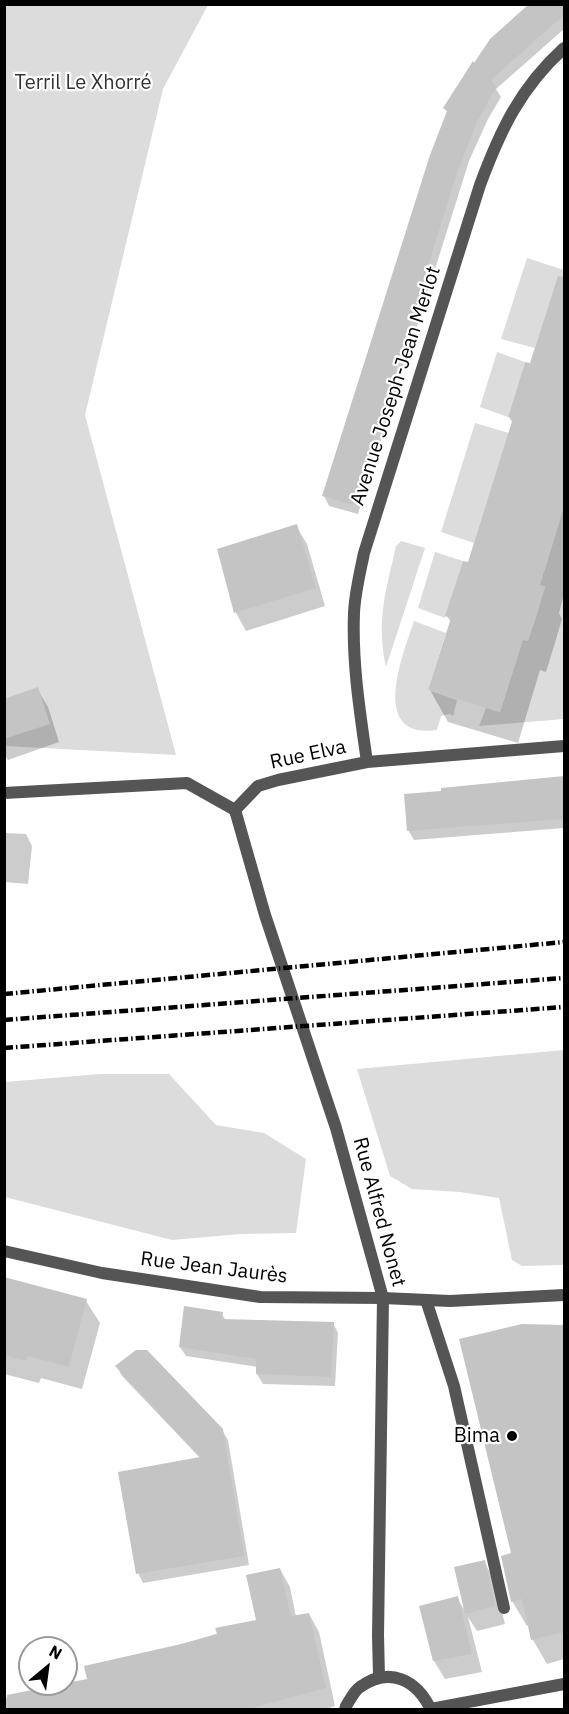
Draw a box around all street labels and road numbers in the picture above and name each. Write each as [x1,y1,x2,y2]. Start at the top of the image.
street label: Avenue Joseph-Jean Merlot [346,263,446,509]
street label: Rue Elva [268,735,348,775]
street label: Rue Alfred Nonet [348,1135,410,1289]
street label: Rue Jean Jaurès [139,1247,289,1289]

